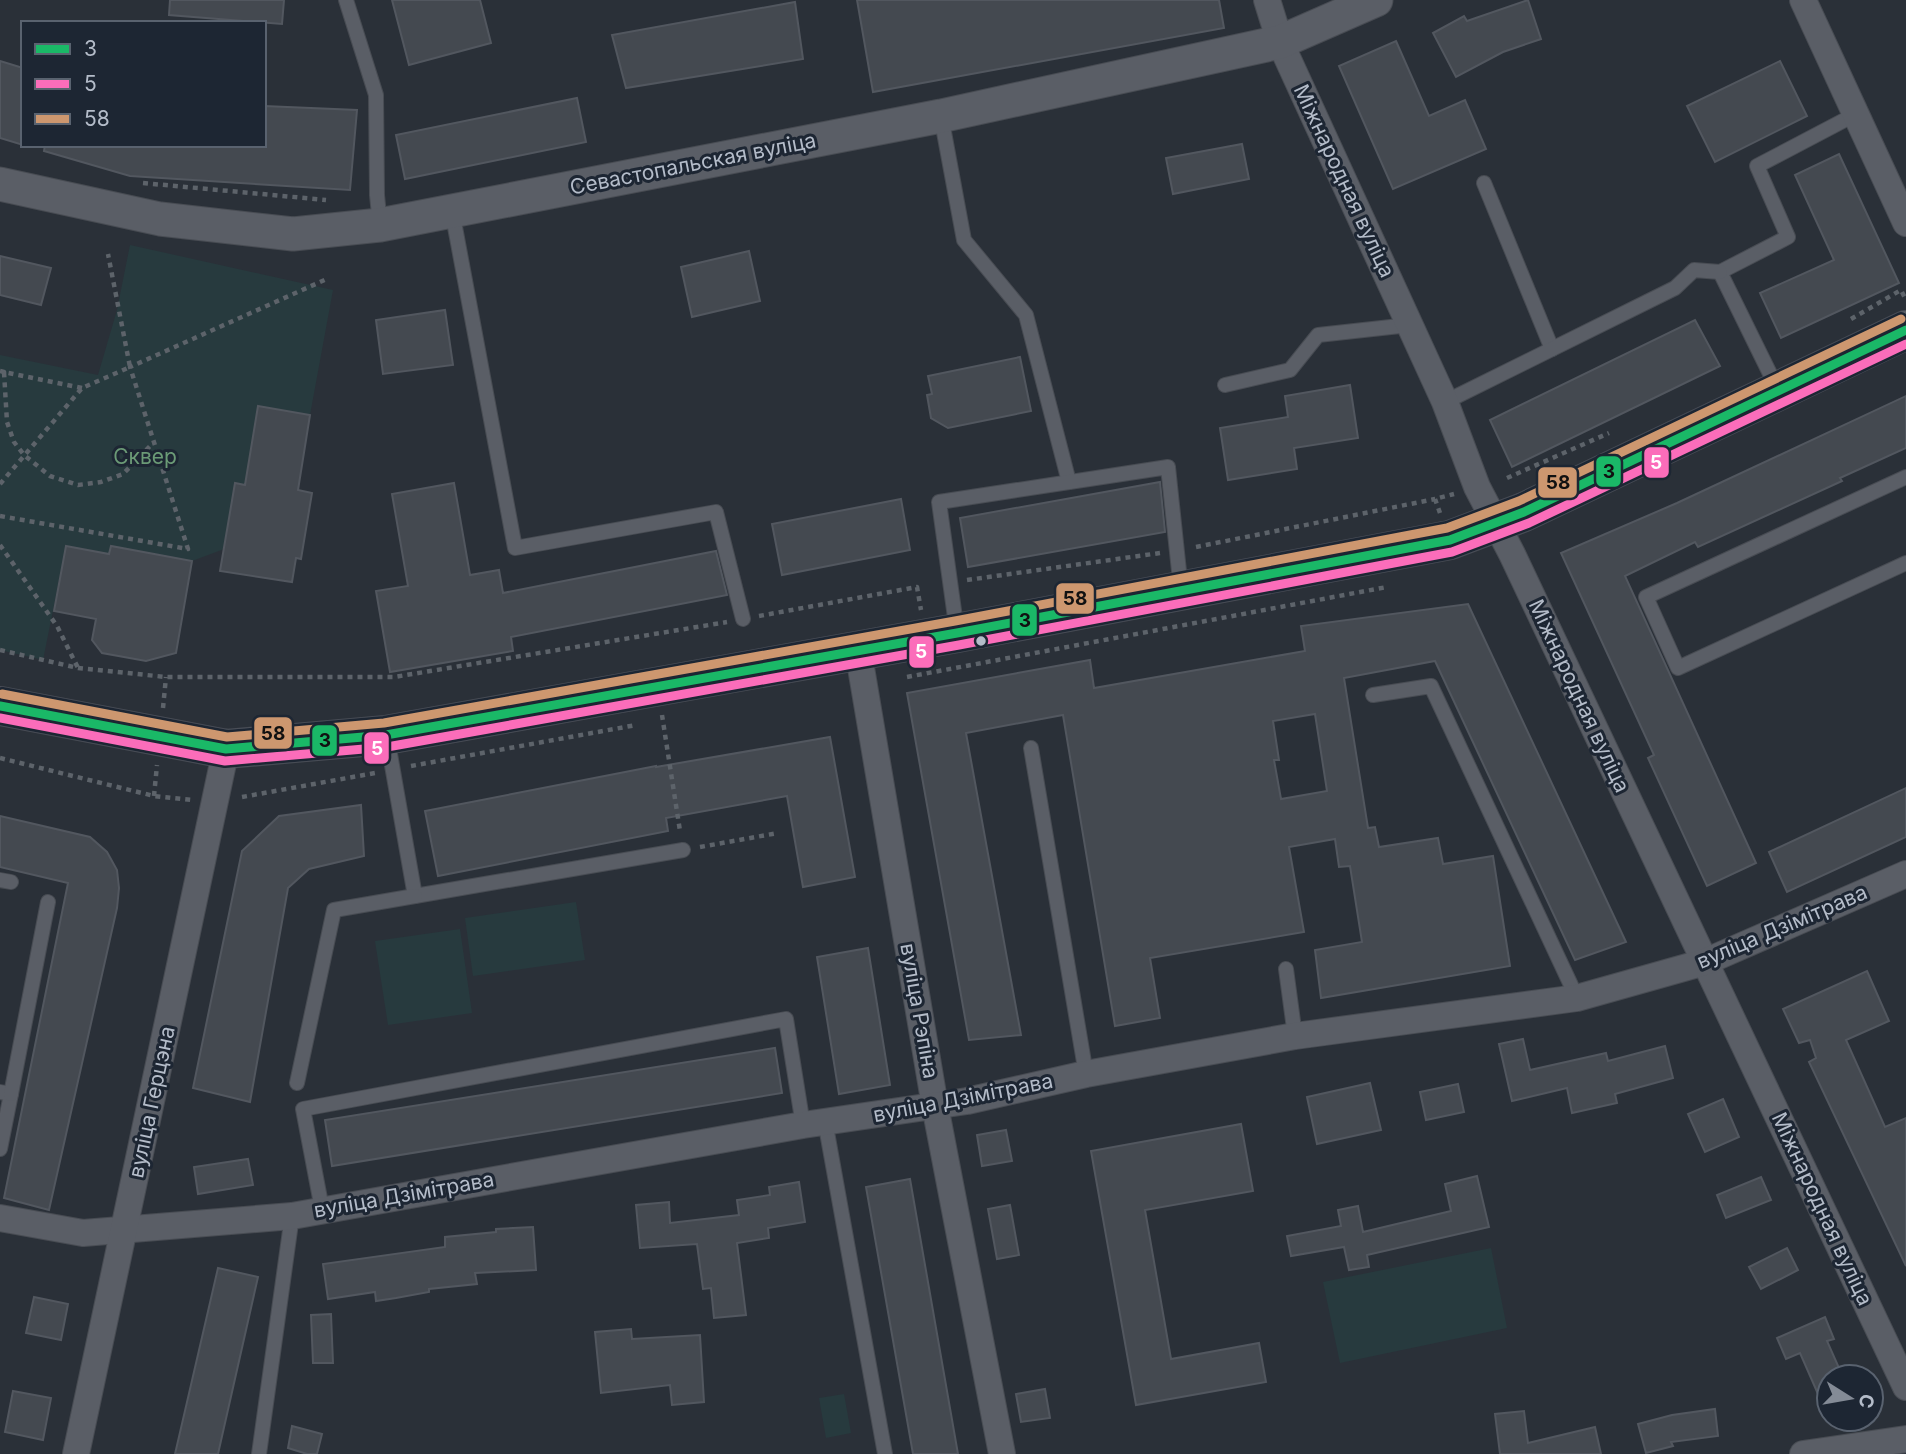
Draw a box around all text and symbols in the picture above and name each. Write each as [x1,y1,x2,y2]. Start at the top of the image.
legend [21,21,266,147]
text: 3 [84,36,97,61]
text: 5 [84,71,97,96]
street label: Міжнародная вуліца [1289,80,1400,281]
text: 58 [84,106,110,131]
street label: Севастопальская вуліца [568,127,818,200]
park label: Сквер [113,444,177,469]
line badge: 5 [1643,446,1670,479]
text: 5 [1650,451,1662,474]
line badge: 3 [1595,455,1622,488]
text: 3 [1603,460,1615,483]
line badge: 58 [1537,466,1578,499]
text: 58 [1546,471,1570,494]
line badge: 58 [1055,582,1095,615]
text: 58 [1063,587,1087,610]
street label: Міжнародная вуліца [1524,595,1635,796]
line badge: 3 [1011,603,1038,637]
text: 3 [1019,609,1031,632]
unlabelled marker [974,634,988,648]
line badge: 5 [908,635,935,669]
text: 5 [915,640,927,663]
line badge: 58 [253,716,293,750]
text: 58 [261,722,285,745]
line badge: 3 [311,724,338,757]
text: 3 [319,729,331,752]
line badge: 5 [363,731,390,765]
text: 5 [371,737,383,760]
street label: вуліца Дзімітрава [1693,879,1871,974]
street label: вуліца Рэпіна [895,941,944,1081]
street label: вуліца Герцэна [123,1024,180,1180]
street label: вуліца Дзімітрава [871,1068,1055,1127]
street label: Міжнародная вуліца [1767,1108,1878,1309]
street label: вуліца Дзімітрава [312,1166,496,1223]
north arrow [1815,1363,1885,1433]
text: С [1854,1392,1879,1410]

